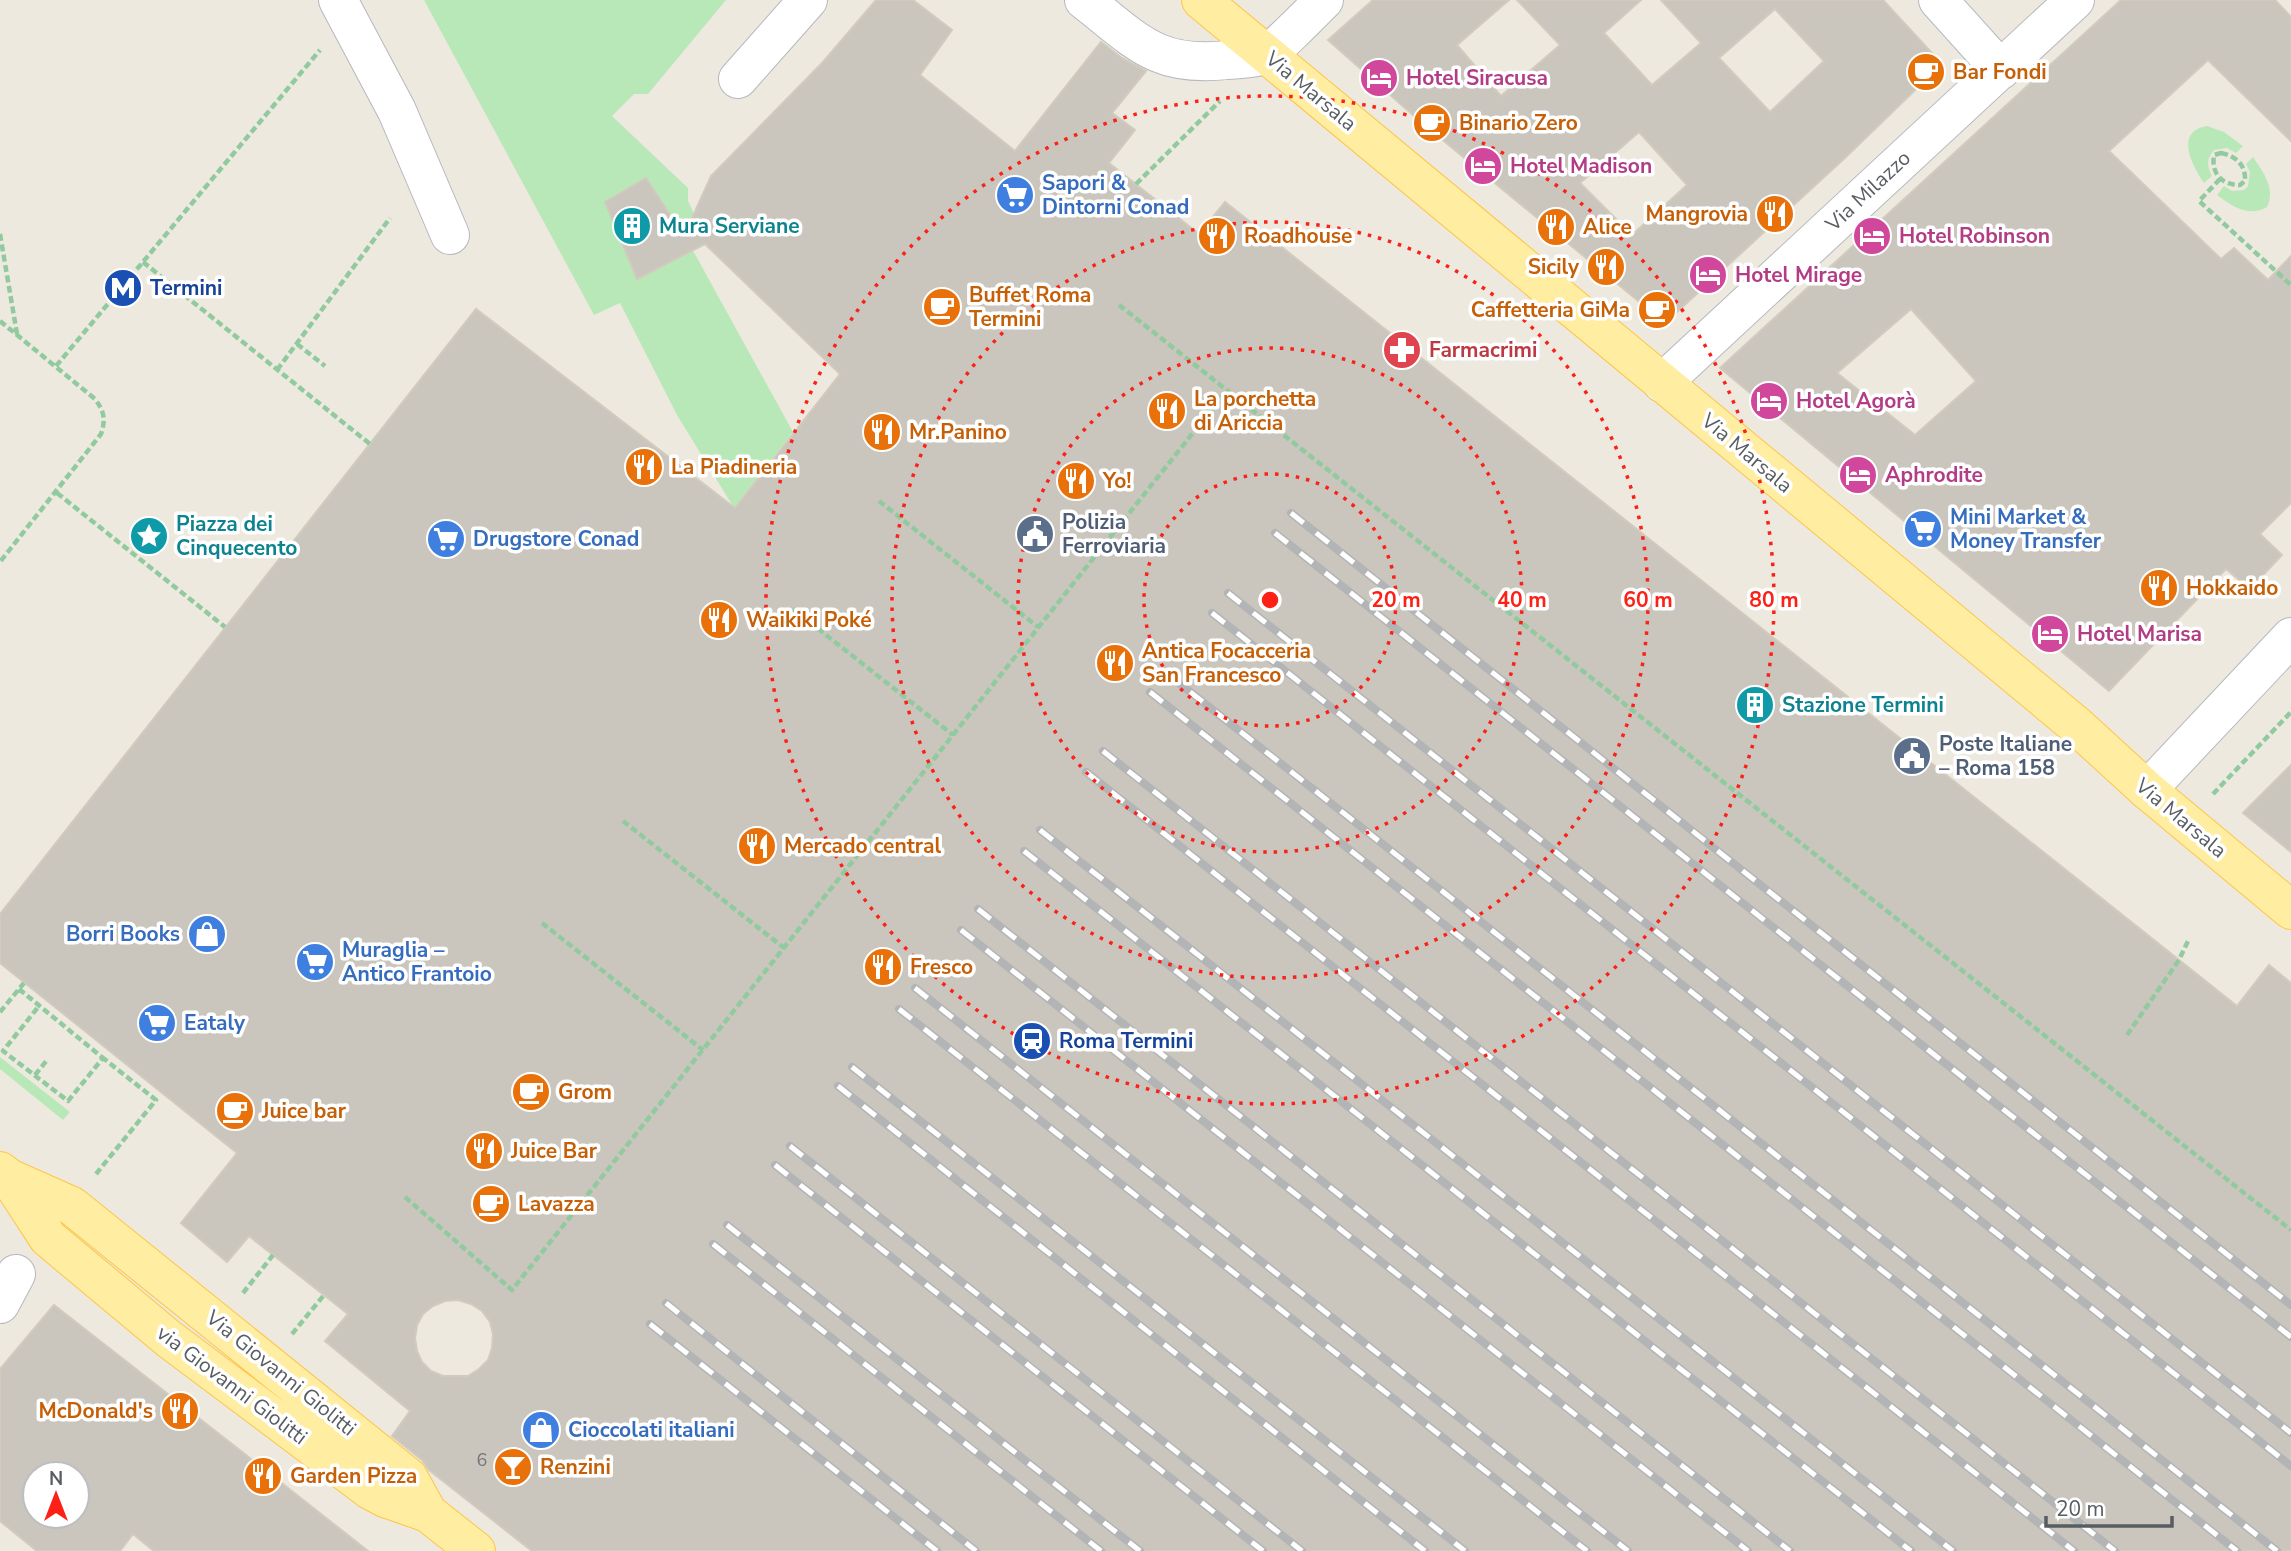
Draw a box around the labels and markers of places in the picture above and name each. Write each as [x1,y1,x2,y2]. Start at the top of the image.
cafe icon: Bar Fondi [1905,51,1947,93]
hotel icon: Hotel Siracusa [1358,57,1400,99]
place label: Bar Fondi [1953,58,2047,86]
place label: Hotel Siracusa [1406,64,1548,92]
cafe icon: Binario Zero [1411,102,1453,144]
place label: Binario Zero [1459,109,1578,137]
hotel icon: Hotel Madison [1462,145,1504,187]
place label: Hotel Madison [1510,152,1652,180]
place label: Sapori & Dintorni Conad [1042,169,1189,221]
supermarket icon: Sapori & Dintorni Conad [994,174,1036,216]
restaurant icon: Mangrovia [1754,193,1796,235]
place label: Mangrovia [1645,200,1748,228]
building icon: Mura Serviane [611,205,653,247]
restaurant icon: Alice [1535,206,1577,248]
place label: Mura Serviane [659,212,800,240]
place label: Alice [1583,213,1632,241]
restaurant icon: Roadhouse [1196,215,1238,257]
hotel icon: Hotel Robinson [1851,215,1893,257]
place label: Roadhouse [1244,222,1353,250]
place label: Hotel Robinson [1899,222,2050,250]
restaurant icon: Sicily [1585,246,1627,288]
place label: Sicily [1528,253,1580,281]
hotel icon: Hotel Mirage [1687,254,1729,296]
place label: Hotel Mirage [1735,261,1862,289]
metro station icon: Termini [102,267,144,309]
place label: Termini [150,274,222,302]
place label: Buffet Roma Termini [969,281,1091,333]
cafe icon: Buffet Roma Termini [921,286,963,328]
cafe icon: Caffetteria GiMa [1636,289,1678,331]
place label: Caffetteria GiMa [1471,296,1630,324]
pharmacy icon: Farmacrimi [1381,329,1423,371]
place label: Farmacrimi [1429,336,1537,364]
hotel icon: Hotel Agorà [1748,380,1790,422]
place label: La porchetta di Ariccia [1194,385,1316,437]
place label: Hotel Agorà [1796,387,1916,415]
restaurant icon: La porchetta di Ariccia [1146,390,1188,432]
restaurant icon: Mr.Panino [861,411,903,453]
place label: Mr.Panino [909,418,1007,446]
restaurant icon: La Piadineria [623,446,665,488]
place label: La Piadineria [671,453,797,481]
hotel icon: Aphrodite [1837,454,1879,496]
restaurant icon: Yo! [1055,460,1097,502]
place label: Aphrodite [1885,461,1983,489]
place label: Yo! [1102,467,1132,495]
place label: Mini Market & Money Transfer [1950,503,2102,555]
place label: Polizia Ferroviaria [1062,508,1166,560]
supermarket icon: Mini Market & Money Transfer [1902,508,1944,550]
place label: Piazza dei Cinquecento [176,510,297,562]
public building icon: Polizia Ferroviaria [1014,513,1056,555]
place icon: Piazza dei Cinquecento [128,515,170,557]
supermarket icon: Drugstore Conad [425,518,467,560]
place label: Drugstore Conad [473,525,639,553]
restaurant icon: Hokkaido [2138,567,2180,609]
place label: Hokkaido [2186,574,2278,602]
centre of rings [1258,588,1282,612]
restaurant icon: Waikiki Poké [698,599,740,641]
place label: Waikiki Poké [746,606,872,634]
hotel icon: Hotel Marisa [2029,613,2071,655]
place label: Hotel Marisa [2077,620,2202,648]
place label: Antica Focacceria San Francesco [1142,637,1311,689]
restaurant icon: Antica Focacceria San Francesco [1094,642,1136,684]
building icon: Stazione Termini [1734,684,1776,726]
place label: Stazione Termini [1782,691,1944,719]
place label: Poste Italiane – Roma 158 [1939,730,2072,782]
public building icon: Poste Italiane – Roma 158 [1891,735,1933,777]
restaurant icon: Mercado central [736,825,778,867]
place label: Mercado central [784,832,941,860]
shop icon: Borri Books [186,913,228,955]
place label: Borri Books [66,920,180,948]
place label: Muraglia – Antico Frantoio [342,936,492,988]
supermarket icon: Muraglia – Antico Frantoio [294,941,336,983]
restaurant icon: Fresco [862,946,904,988]
place label: Fresco [910,953,973,981]
supermarket icon: Eataly [136,1002,178,1044]
place label: Eataly [184,1009,246,1037]
station icon: Roma Termini [1011,1020,1053,1062]
place label: Roma Termini [1059,1027,1193,1055]
cafe icon: Grom [510,1071,552,1113]
place label: Grom [558,1078,612,1106]
cafe icon: Juice bar [214,1090,256,1132]
place label: Juice bar [261,1097,347,1125]
restaurant icon: Juice Bar [463,1130,505,1172]
place label: Juice Bar [510,1137,598,1165]
cafe icon: Lavazza [470,1183,512,1225]
place label: Lavazza [518,1190,595,1218]
restaurant icon: McDonald's [159,1390,201,1432]
place label: McDonald's [38,1397,153,1425]
shop icon: Cioccolati italiani [520,1409,562,1451]
place label: Cioccolati italiani [568,1416,735,1444]
bar icon: Renzini [492,1446,534,1488]
place label: Renzini [540,1453,611,1481]
restaurant icon: Garden Pizza [242,1455,284,1497]
place label: Garden Pizza [290,1462,417,1490]

